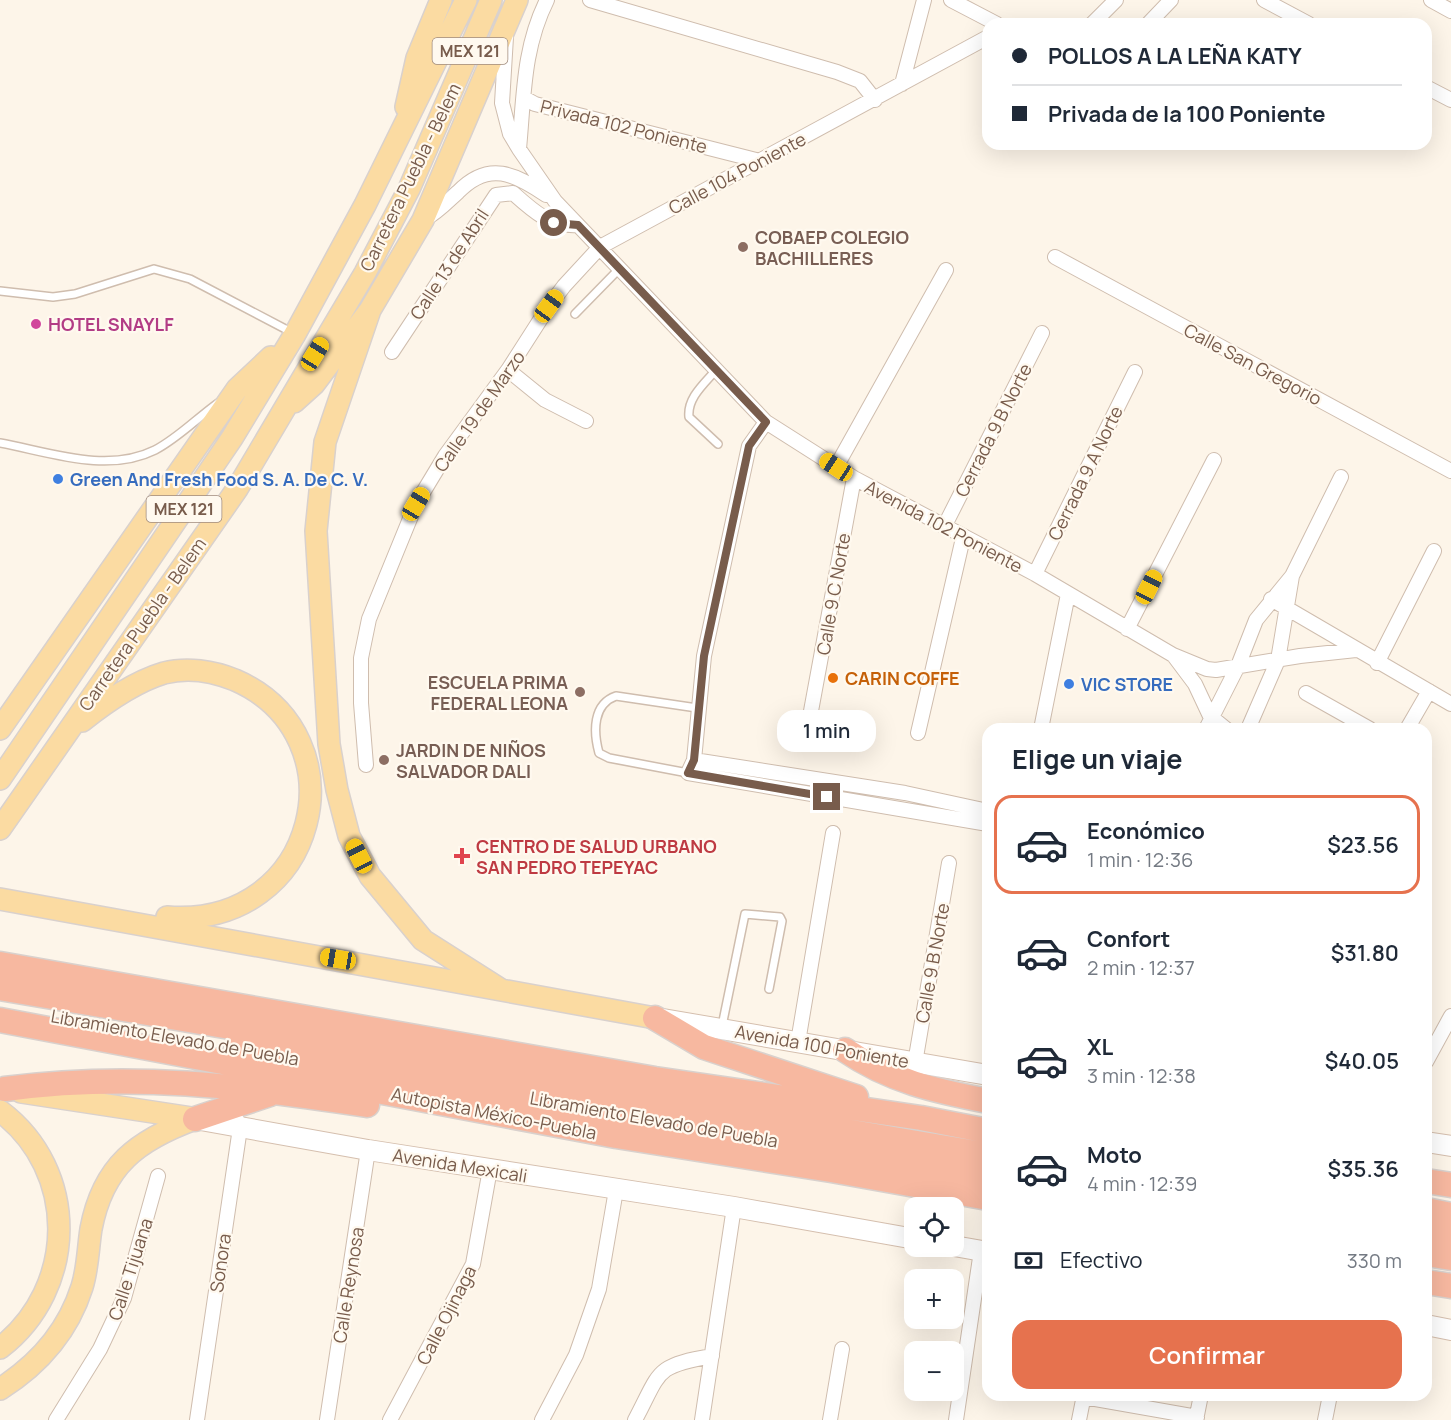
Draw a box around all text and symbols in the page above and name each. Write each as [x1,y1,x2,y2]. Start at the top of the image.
road number: MEX 121 [432,38,508,64]
text: POLLOS A LA LEÑA KATY [1048,41,1302,71]
street label: Carretera Puebla - Belem [354,79,466,275]
street label: Privada 102 Poniente [538,94,710,158]
text: Privada de la 100 Poniente [1048,99,1326,129]
street label: Calle 104 Poniente [664,127,810,219]
street label: Calle 13 de Abril [404,204,494,324]
route start [540,209,567,236]
place label: COBAEP COLEGIO BACHILLERES [755,225,909,270]
marker: COBAEP COLEGIO BACHILLERES [736,240,750,254]
car [531,286,567,326]
place label: HOTEL SNAYLF [48,312,174,336]
marker: HOTEL SNAYLF [29,317,43,331]
street label: Calle San Gregorio [1180,317,1326,411]
car [298,334,332,374]
street label: Calle 19 de Marzo [428,346,530,476]
street label: Cerrada 9 B Norte [949,359,1037,501]
street label: Cerrada 9 A Norte [1042,402,1128,544]
car [816,450,856,484]
place label: Green And Fresh Food S. A. De C. V. [70,467,368,491]
marker: Green And Fresh Food S. A. De C. V. [51,472,65,486]
street label: Avenida 102 Poniente [861,474,1027,578]
car [399,484,433,524]
road number: MEX 121 [146,496,222,522]
street label: Calle 9 C Norte [810,531,856,657]
street label: Carretera Puebla - Belem [73,533,211,715]
car [1133,567,1165,607]
place label: CARIN COFFE [845,666,960,690]
place label: ESCUELA PRIMA FEDERAL LEONA [428,670,568,715]
marker: CARIN COFFE [826,671,840,685]
place label: VIC STORE [1081,672,1173,696]
marker: VIC STORE [1062,677,1076,691]
marker: ESCUELA PRIMA FEDERAL LEONA [573,685,587,699]
callout: 1 min [778,710,876,752]
text: 1 min [803,717,850,744]
place label: JARDIN DE NIÑOS SALVADOR DALI [396,738,546,783]
text: Elige un viaje [1012,740,1183,777]
marker: JARDIN DE NIÑOS SALVADOR DALI [377,753,391,767]
route end [813,783,840,810]
text: Económico [1087,816,1205,846]
icon: car [1015,818,1069,872]
text: $23.56 [1327,830,1399,860]
place label: CENTRO DE SALUD URBANO SAN PEDRO TEPEYAC [476,834,717,879]
car [343,836,375,876]
text: 1 min · 12:36 [1087,846,1194,873]
marker: CENTRO DE SALUD URBANO SAN PEDRO TEPEYAC [453,847,471,865]
street label: Calle 9 B Norte [910,901,954,1025]
text: Confort [1087,924,1170,954]
icon: car [1015,926,1069,980]
text: $31.80 [1331,938,1399,968]
car [319,947,357,971]
text: 2 min · 12:37 [1087,954,1195,981]
street label: Libramiento Elevado de Puebla [49,1003,301,1071]
street label: Avenida 100 Poniente [733,1019,911,1073]
text: XL [1087,1032,1113,1062]
icon: car [1015,1034,1069,1088]
text: $40.05 [1325,1046,1399,1076]
text: 3 min · 12:38 [1087,1062,1196,1089]
street label: Autopista México-Puebla [389,1081,599,1145]
street label: Libramiento Elevado de Puebla [528,1085,780,1153]
text: Moto [1087,1140,1142,1170]
street label: Avenida Mexicali [391,1142,529,1188]
icon: car [1015,1142,1069,1196]
text: $35.36 [1327,1154,1399,1184]
text: 4 min · 12:39 [1087,1170,1197,1197]
map controls [904,1197,964,1401]
button: locate [904,1197,964,1257]
street label: Calle Tijuana [102,1215,158,1323]
street label: Calle Reynosa [327,1225,369,1345]
street label: Sonora [204,1232,236,1294]
icon: cash [1012,1244,1045,1277]
text: Efectivo [1060,1245,1143,1275]
text: 330 m [1347,1247,1402,1274]
street label: Calle Ojinaga [411,1261,481,1369]
button: + [904,1269,964,1329]
button: Confirmar [1012,1320,1402,1389]
button: − [904,1341,964,1401]

